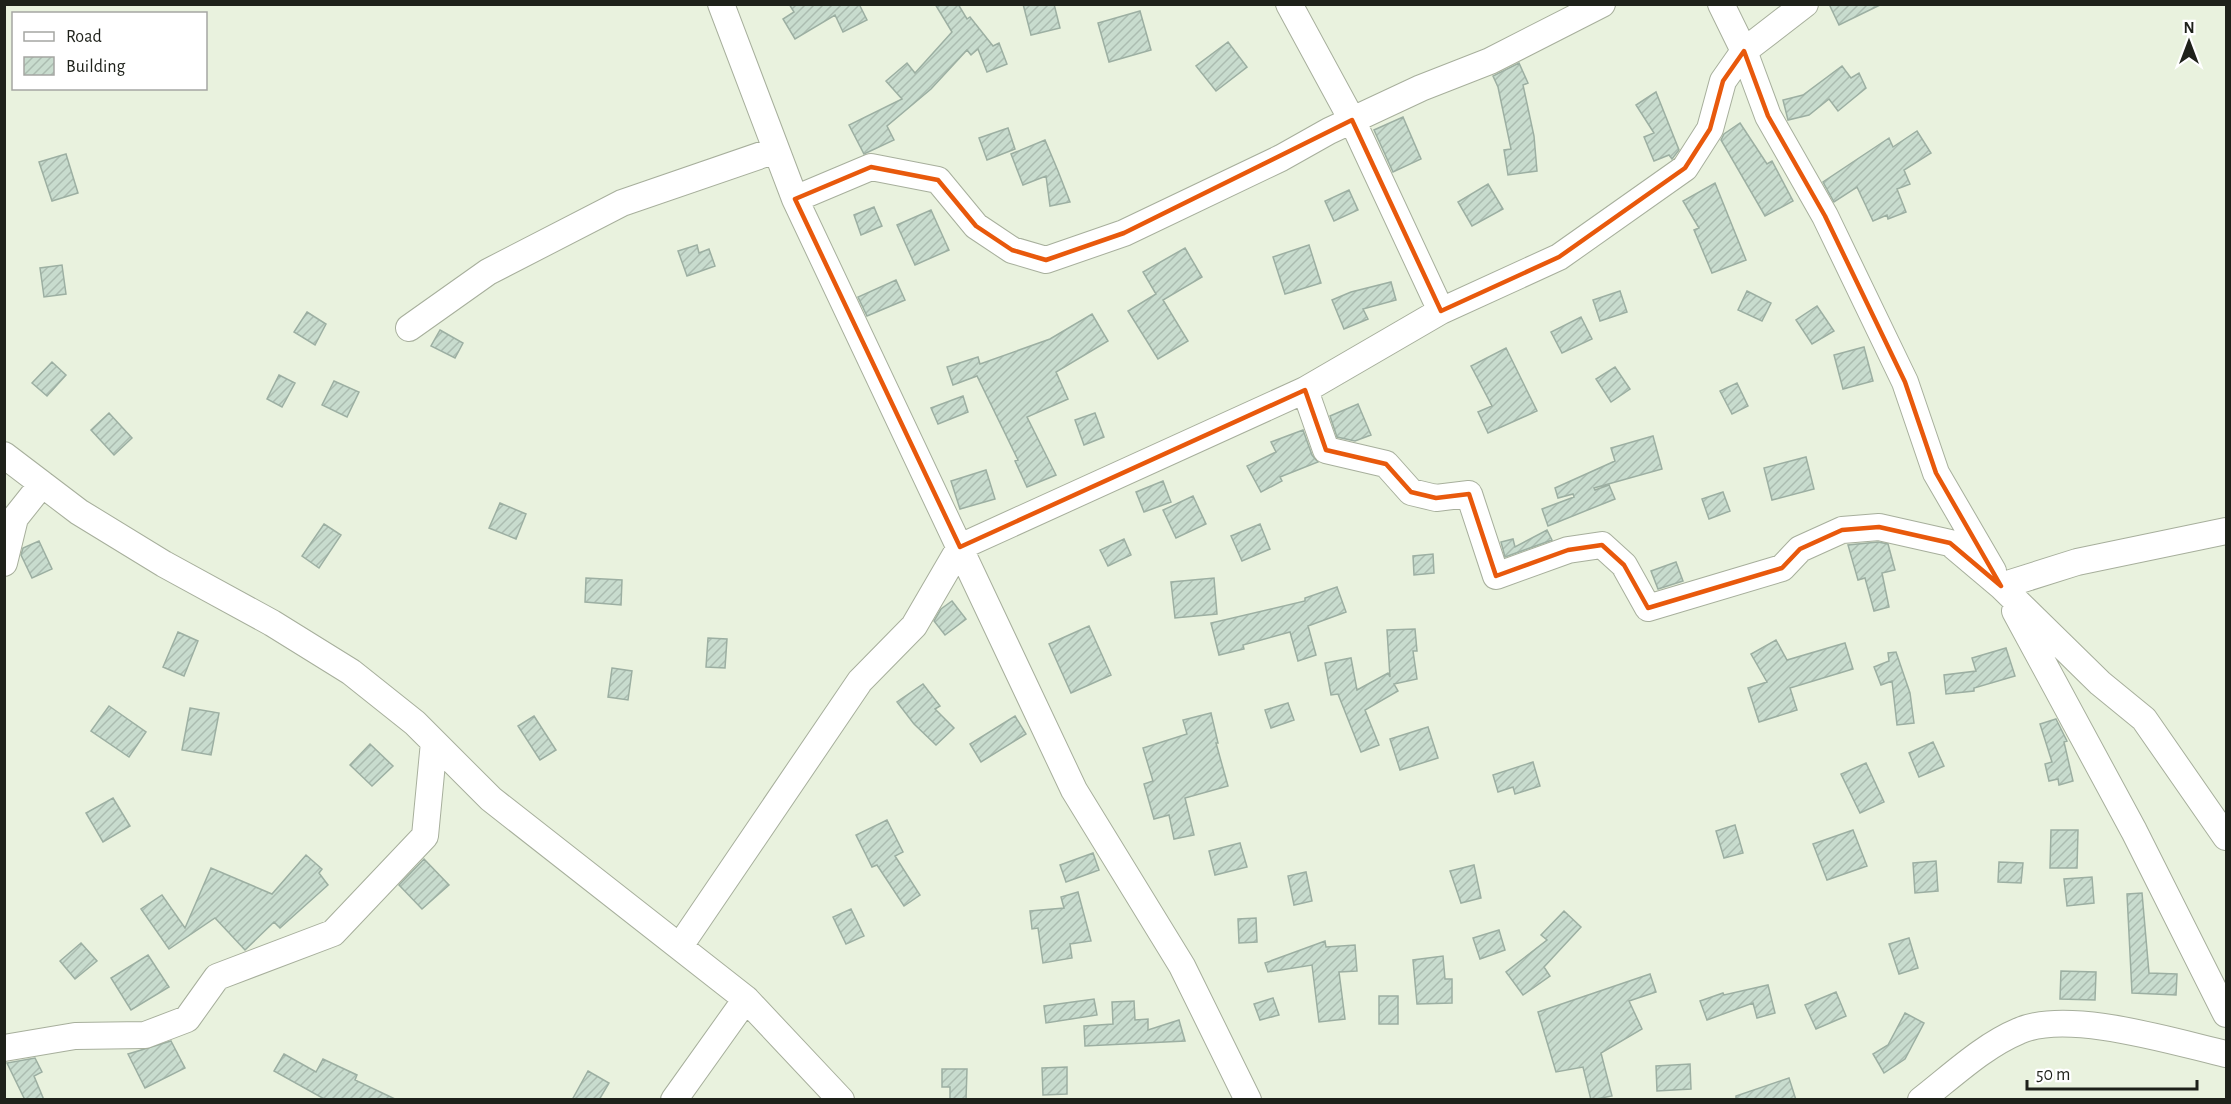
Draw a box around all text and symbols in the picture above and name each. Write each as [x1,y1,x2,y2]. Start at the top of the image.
legend [12,12,207,90]
north arrow [2159,12,2219,72]
text: N [2183,20,2195,36]
text: Road [66,28,102,46]
text: Building [66,58,126,76]
scale bar [2027,1053,2196,1091]
text: 50 m [2036,1066,2070,1084]

